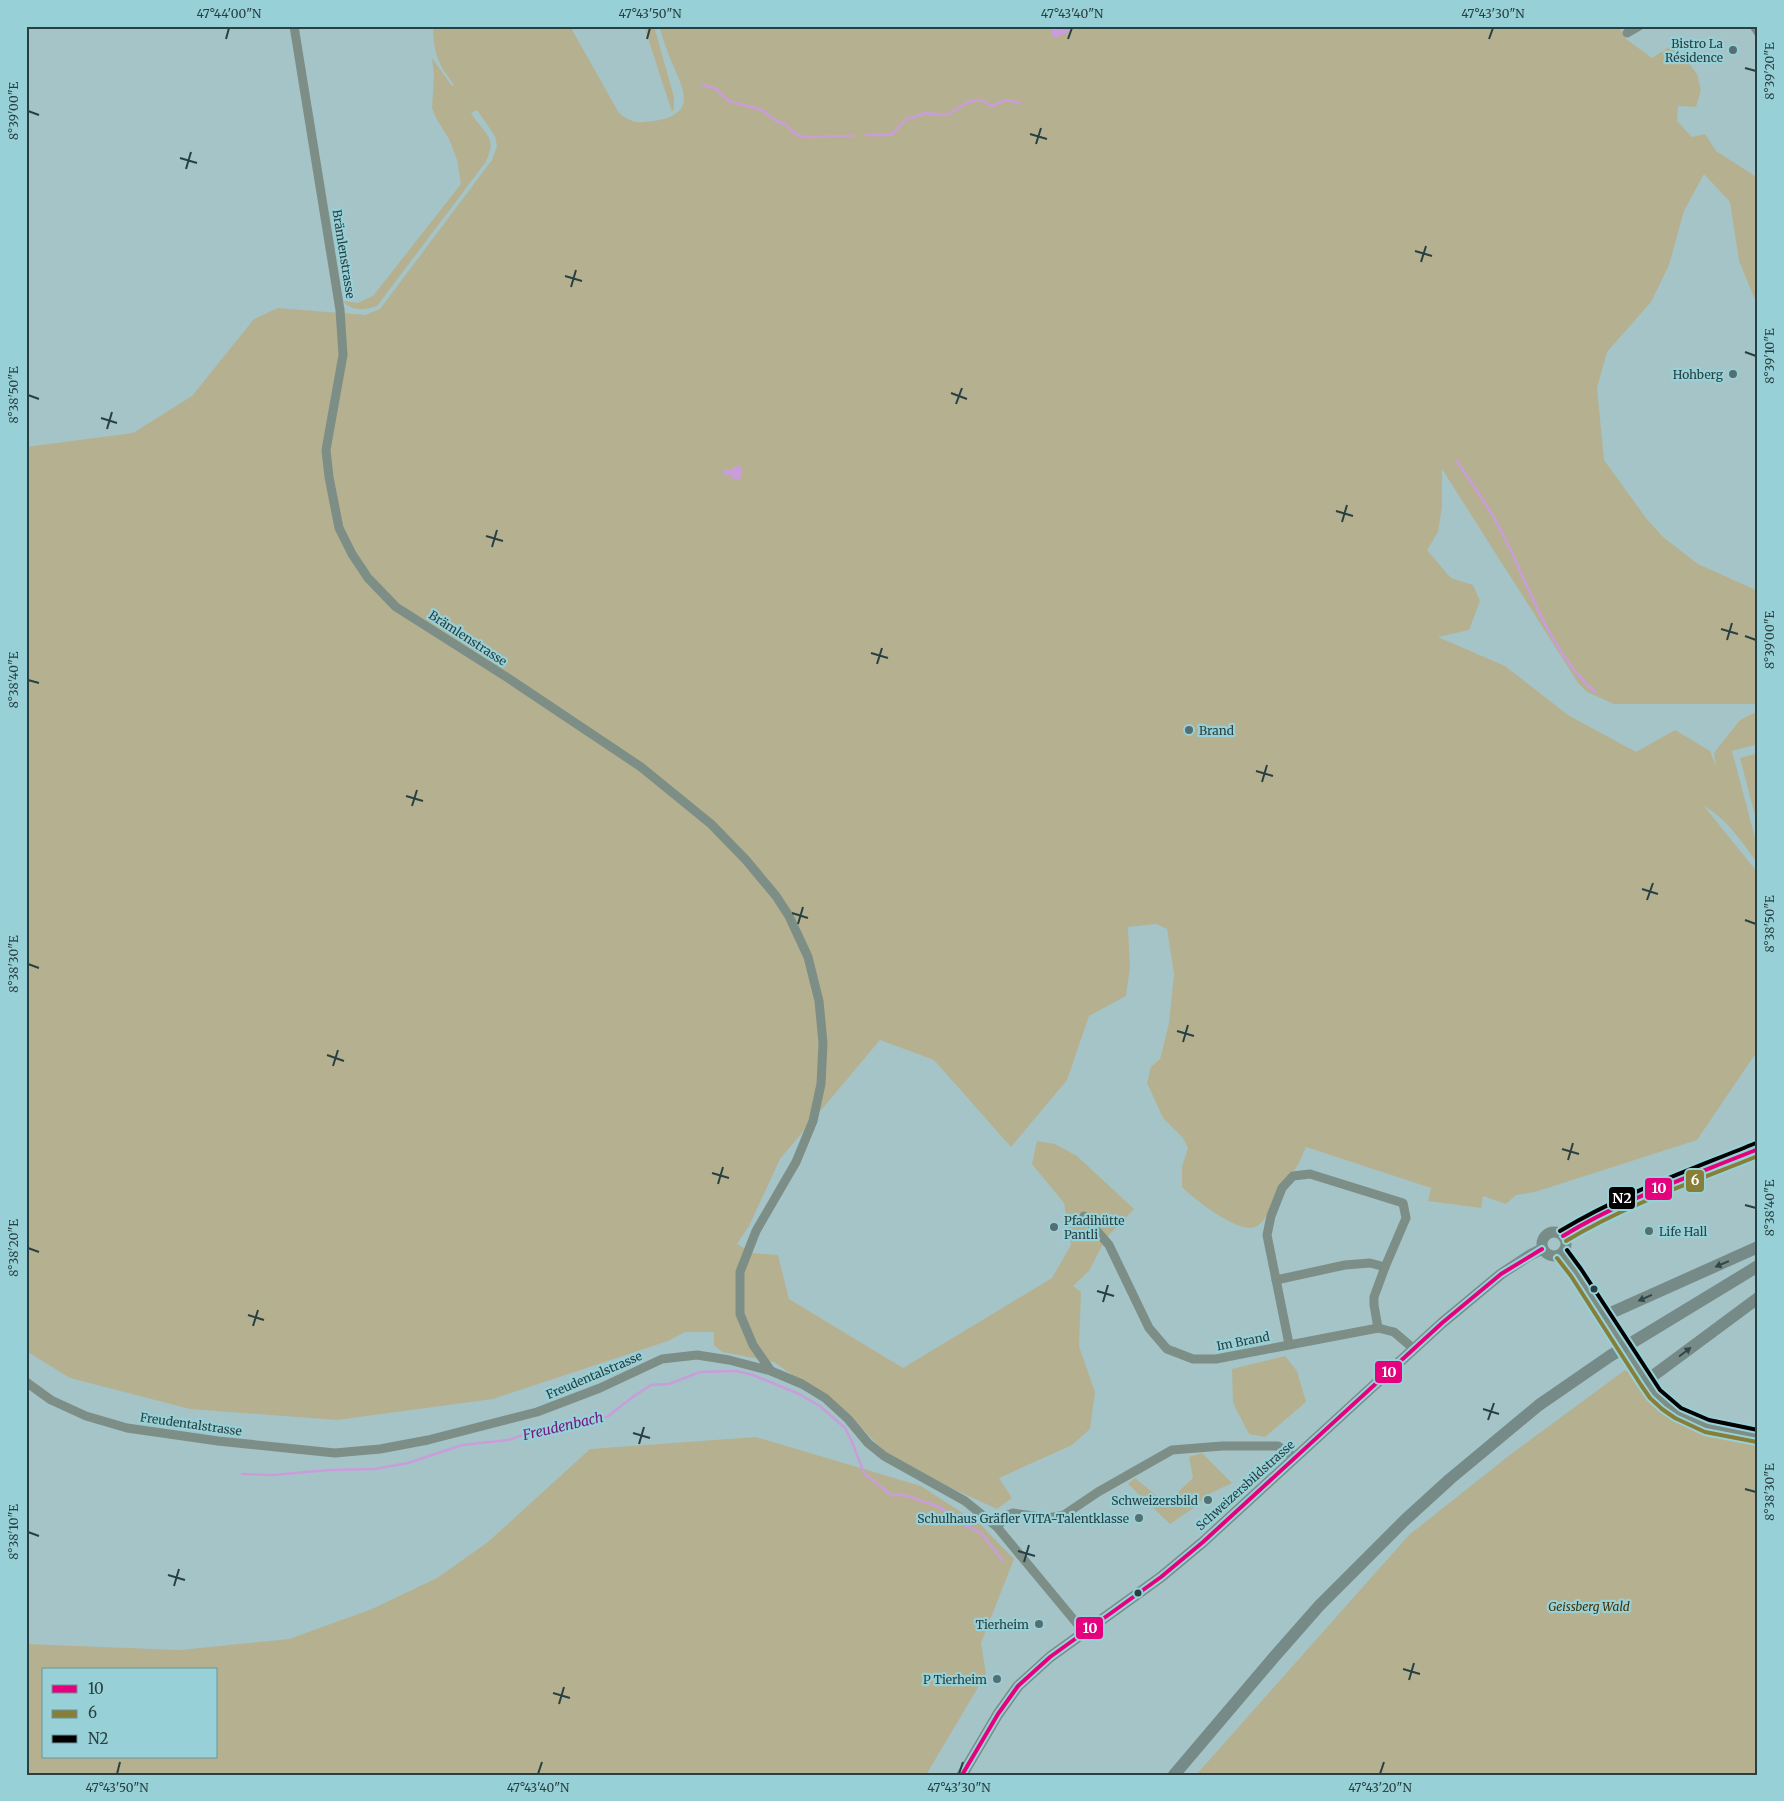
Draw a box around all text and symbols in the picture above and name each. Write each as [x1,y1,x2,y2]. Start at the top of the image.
text: 47°44'00"N [197,6,262,21]
text: 47°43'50"N [618,6,682,21]
text: 47°43'40"N [1041,6,1104,21]
text: 47°43'30"N [1461,6,1525,21]
place label: Bistro La Résidence [1665,36,1724,65]
text: 8°39'20"E [1762,42,1777,100]
marker: Bistro La Résidence [1727,44,1739,56]
text: 8°39'00"E [6,82,21,140]
street label: Brämlenstrasse [330,208,358,300]
text: 8°39'10"E [1762,328,1777,384]
text: 8°38'50"E [6,366,21,424]
place label: Hohberg [1673,367,1724,382]
marker: Hohberg [1727,368,1739,380]
street label: Brämlenstrasse [426,607,510,669]
text: 8°39'00"E [1762,611,1777,669]
text: 8°38'40"E [6,651,21,708]
place label: Brand [1199,723,1234,738]
marker: Brand [1183,724,1195,736]
text: 8°38'50"E [1762,895,1777,953]
text: 8°38'30"E [6,935,21,993]
line badge: 6 [1685,1169,1705,1193]
text: 6 [1691,1171,1700,1189]
line badge: 10 [1644,1177,1673,1201]
text: 10 [1651,1179,1667,1197]
text: 8°38'40"E [1762,1179,1777,1236]
line badge: N2 [1608,1186,1636,1210]
text: N2 [1612,1189,1632,1207]
place label: Pfadihütte Pantli [1064,1213,1124,1242]
text: 8°38'20"E [6,1219,21,1277]
marker: Pfadihütte Pantli [1048,1221,1060,1233]
place label: Life Hall [1659,1224,1708,1239]
marker: Life Hall [1643,1225,1655,1237]
one-way arrow [1715,1260,1729,1268]
unlabelled marker [1589,1284,1599,1294]
one-way arrow [1638,1294,1652,1302]
street label: Im Brand [1215,1328,1271,1354]
one-way arrow [1678,1347,1692,1357]
street label: Freudentalstrasse [544,1348,644,1402]
line badge: 10 [1374,1360,1403,1384]
text: 10 [1381,1363,1397,1381]
water label: Freudenbach [520,1408,605,1444]
street label: Freudentalstrasse [139,1409,243,1439]
street label: Schweizersbildstrasse [1193,1437,1297,1533]
text: 8°38'30"E [1762,1463,1777,1521]
place label: Schweizersbild [1111,1493,1198,1508]
marker: Schweizersbild [1202,1494,1214,1506]
text: 8°38'10"E [6,1504,21,1560]
place label: Schulhaus Gräfler VITA-Talentklasse [917,1511,1129,1526]
marker: Schulhaus Gräfler VITA-Talentklasse [1133,1512,1145,1524]
unlabelled marker [1133,1588,1143,1598]
park label: Geissberg Wald [1548,1599,1630,1614]
line badge: 10 [1075,1616,1104,1640]
place label: Tierheim [976,1617,1029,1632]
marker: Tierheim [1033,1618,1045,1630]
text: 10 [1082,1619,1098,1637]
legend [42,1668,218,1758]
place label: P Tierheim [923,1672,987,1687]
marker: P Tierheim [991,1673,1003,1685]
text: 10 [88,1679,104,1698]
text: 6 [88,1703,97,1722]
text: N2 [88,1729,109,1748]
text: 47°43'50"N [85,1780,149,1795]
text: 47°43'40"N [507,1780,570,1795]
text: 47°43'30"N [927,1780,991,1795]
text: 47°43'20"N [1348,1780,1412,1795]

